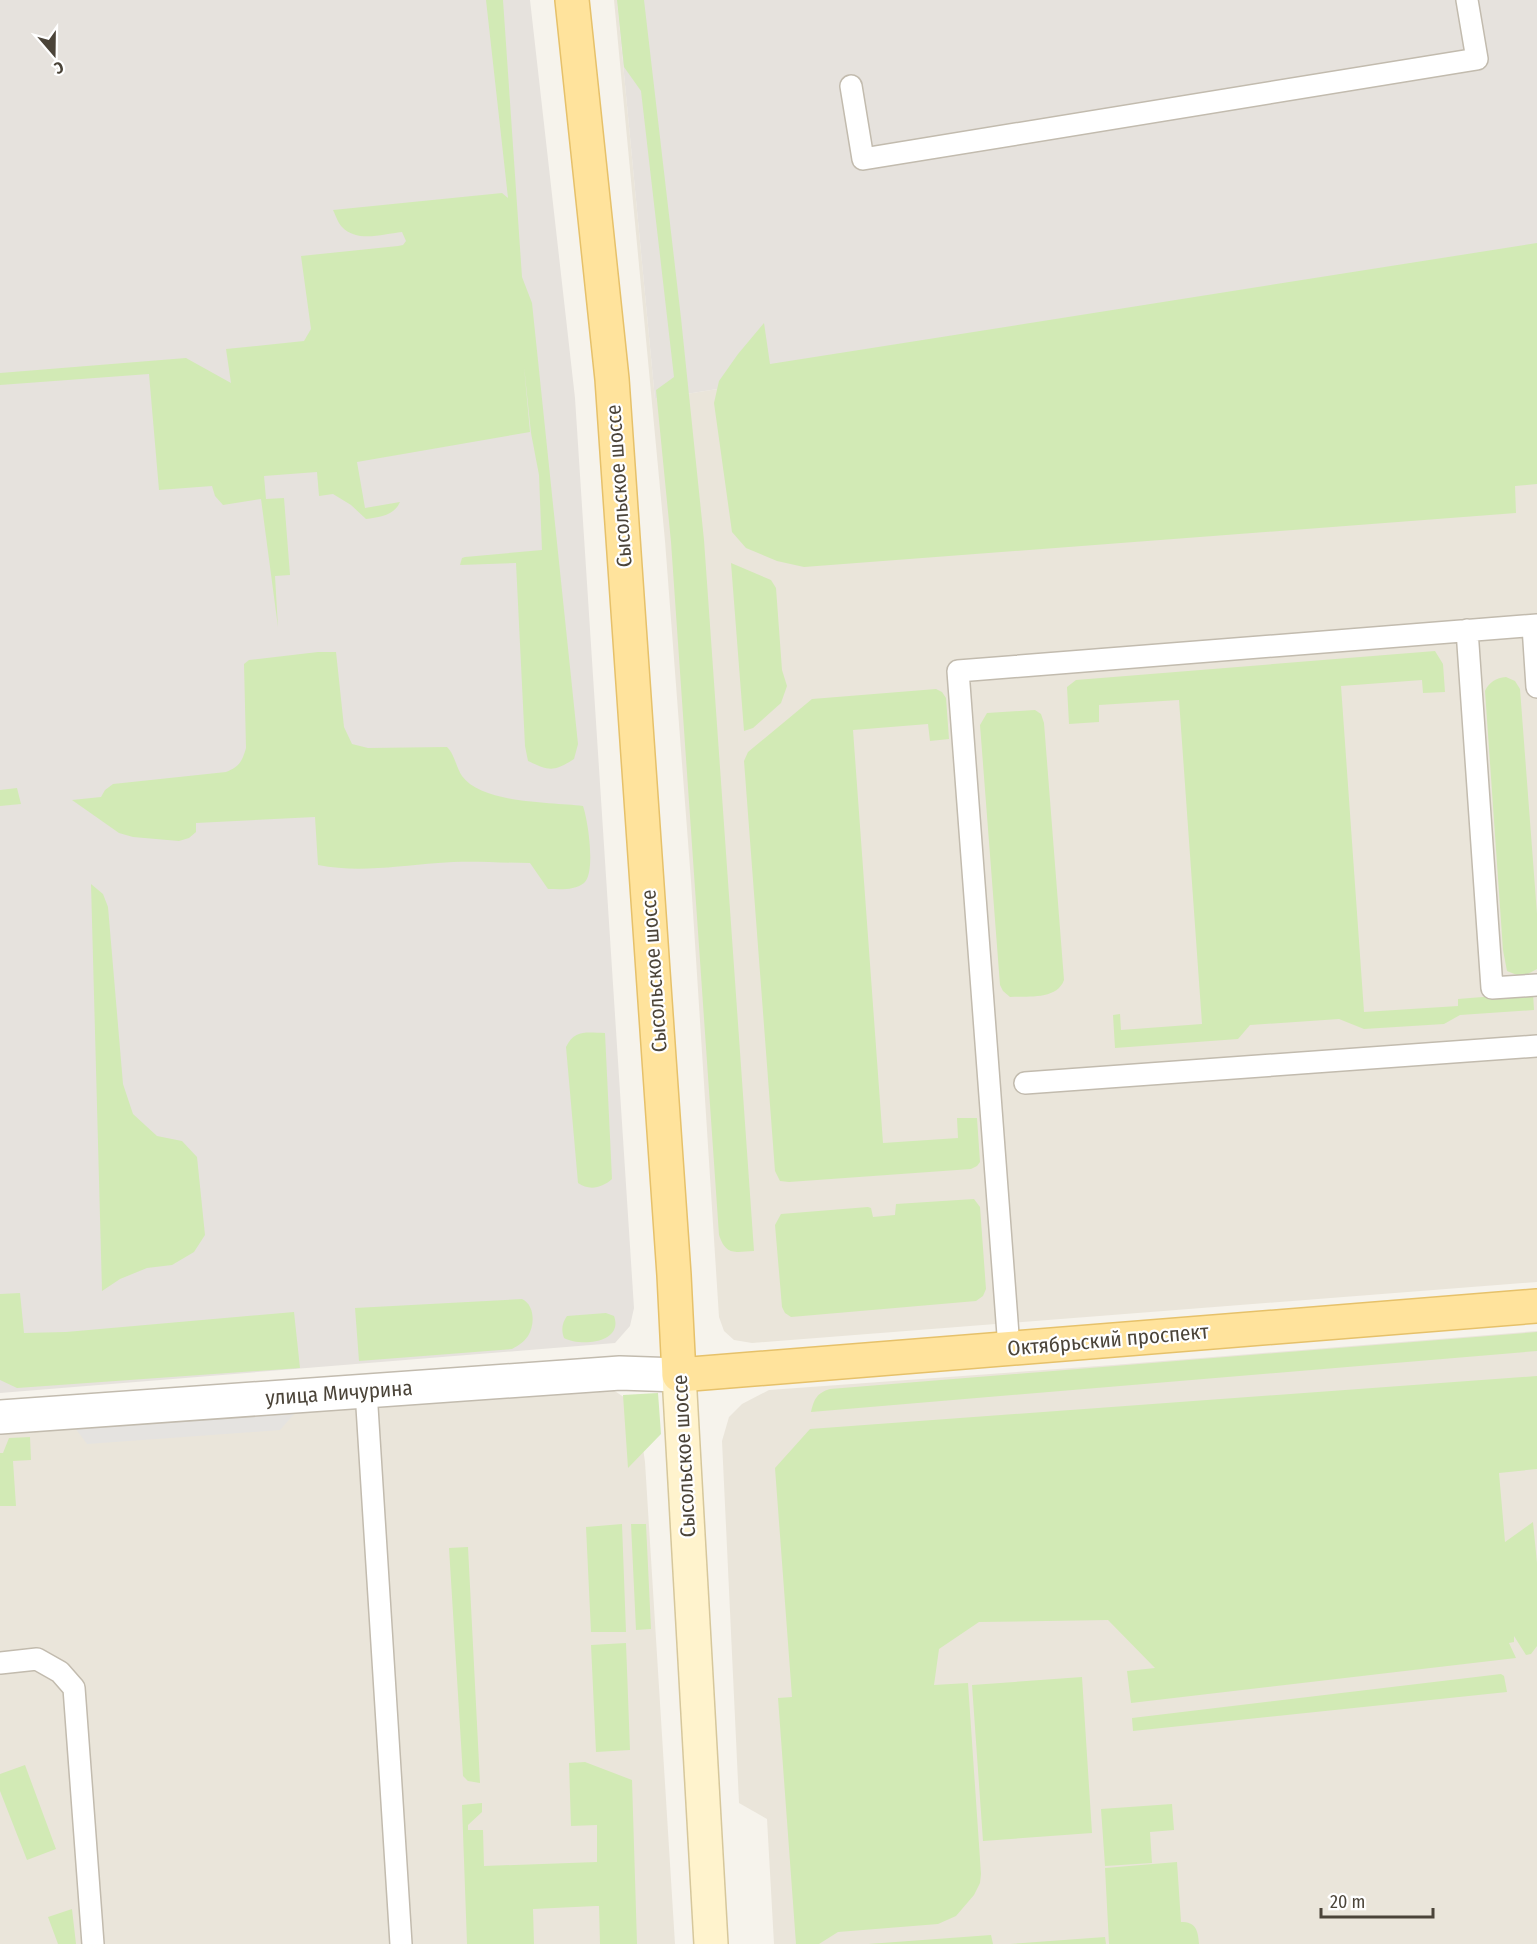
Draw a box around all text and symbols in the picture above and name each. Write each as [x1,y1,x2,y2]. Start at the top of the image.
north arrow [24,24,84,84]
text: С [51,57,66,78]
street label: Сысольское шоссе [600,404,638,568]
street label: Сысольское шоссе [635,889,673,1053]
street label: Октябрьский проспект [1006,1318,1210,1362]
street label: Сысольское шоссе [667,1374,701,1538]
street label: улица Мичурина [265,1375,413,1411]
scale bar [1321,1881,1434,1919]
text: 20 m [1330,1891,1365,1913]

